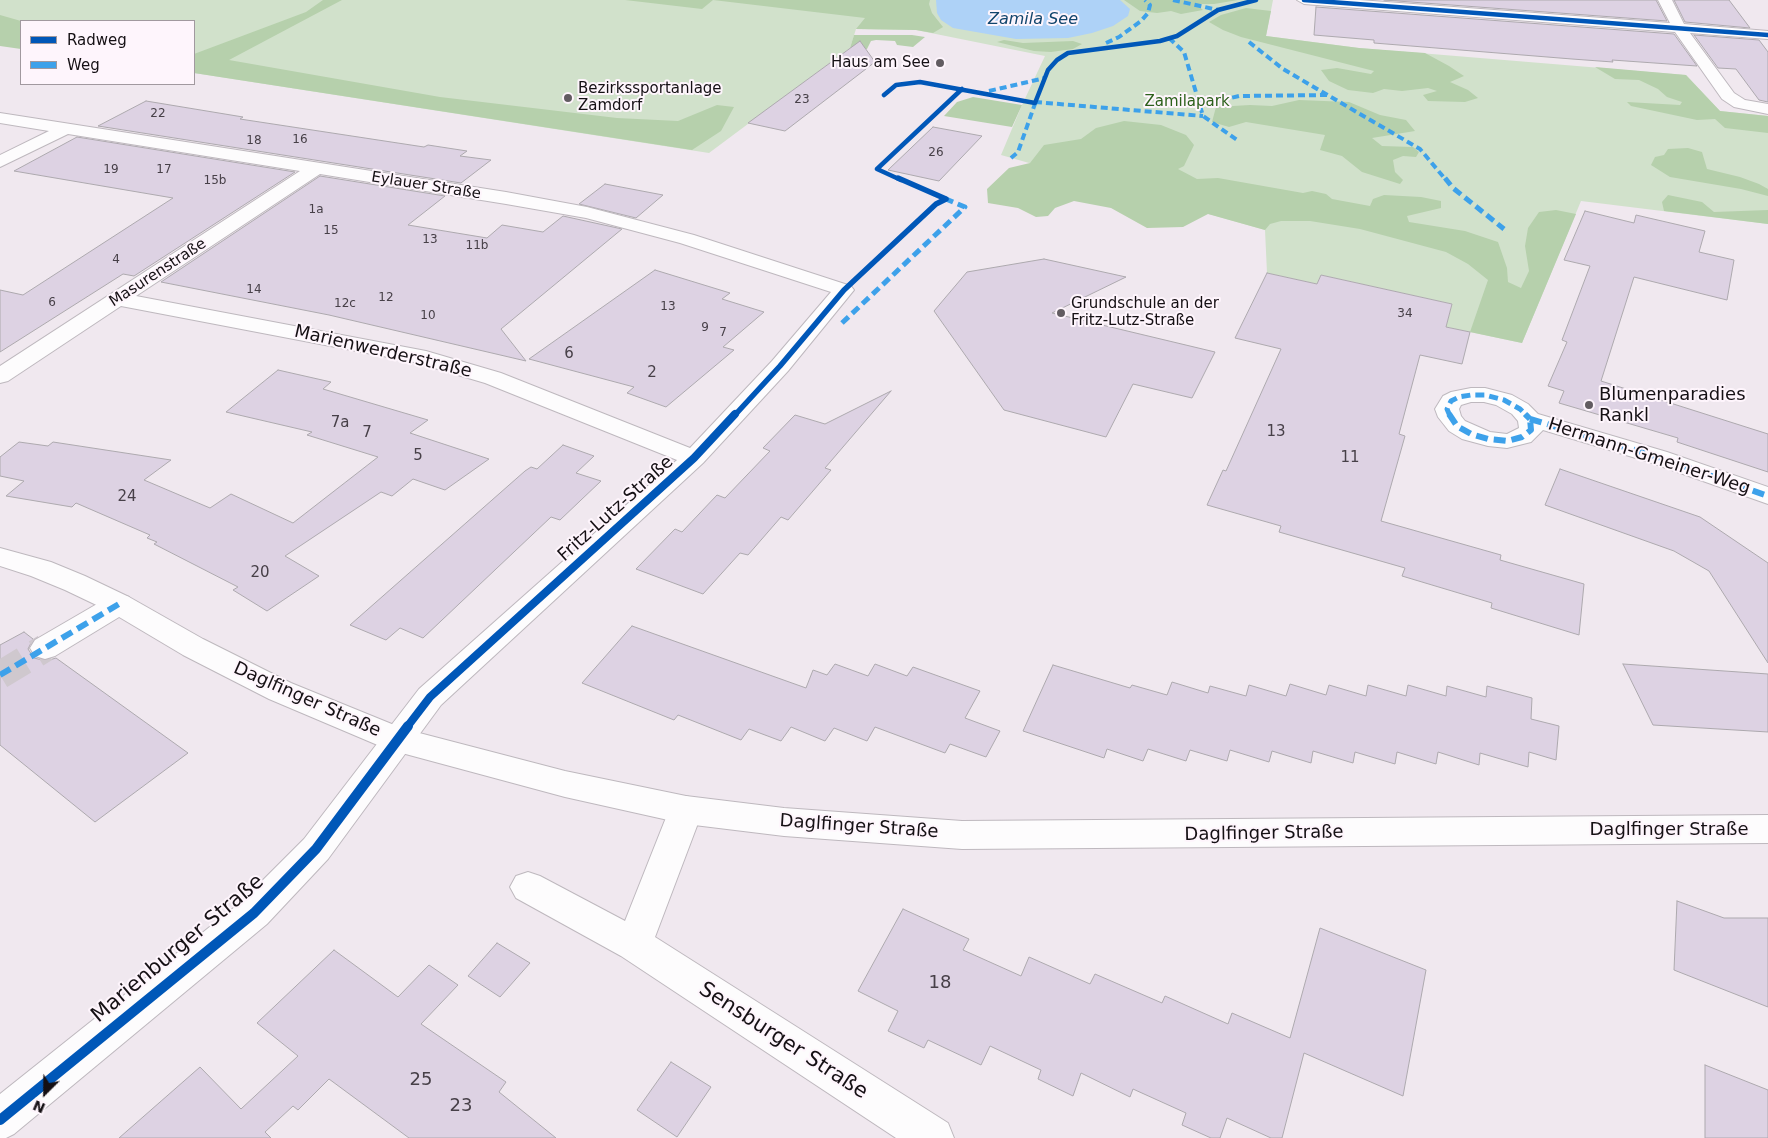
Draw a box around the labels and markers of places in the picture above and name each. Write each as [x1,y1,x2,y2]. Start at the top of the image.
place label: Haus am See [831,54,930,72]
marker: Haus am See [934,57,946,69]
place label: Bezirkssportanlage Zamdorf [578,80,722,115]
marker: Bezirkssportanlage Zamdorf [562,92,574,104]
place label: Grundschule an der Fritz-Lutz-Straße [1071,295,1219,330]
marker: Grundschule an der Fritz-Lutz-Straße [1055,307,1067,319]
place label: Blumenparadies Rankl [1599,384,1746,426]
marker: Blumenparadies Rankl [1583,399,1595,411]

